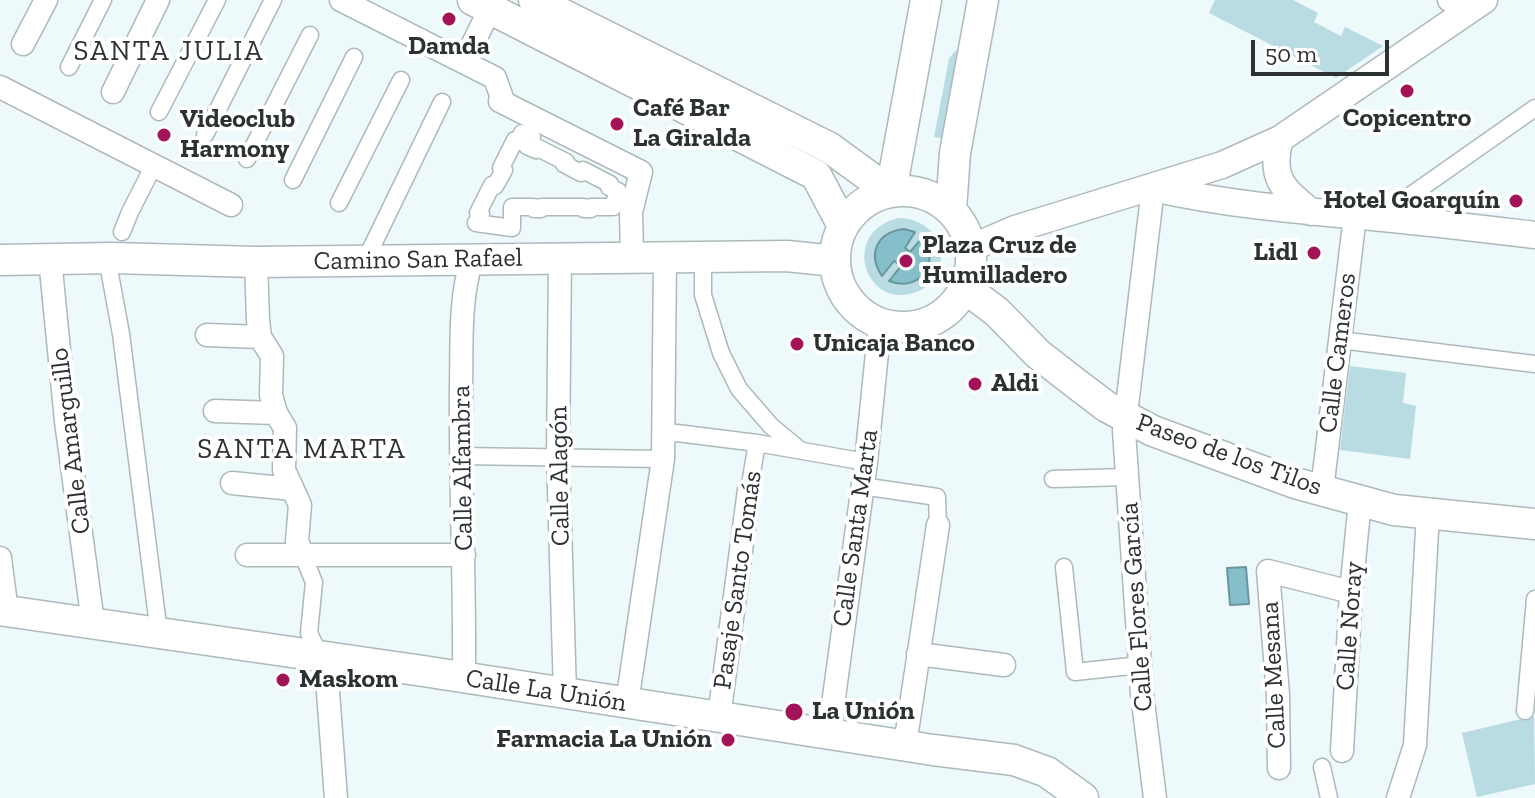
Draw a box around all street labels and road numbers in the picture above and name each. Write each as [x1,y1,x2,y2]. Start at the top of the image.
street label: Camino San Rafael [313,243,523,277]
street label: Calle Cameros [1313,271,1363,435]
street label: Calle Amarguillo [44,346,98,536]
street label: Calle Alfambra [446,385,480,551]
street label: Calle Alagón [543,406,577,546]
street label: Paseo de los Tilos [1132,407,1326,503]
street label: Calle Santa Marta [827,427,885,629]
street label: Pasaje Santo Tomás [707,469,769,691]
street label: Calle Flores García [1114,501,1160,713]
street label: Calle Noray [1330,560,1370,692]
street label: Calle Mesana [1255,601,1293,749]
street label: Calle La Unión [463,663,629,719]

